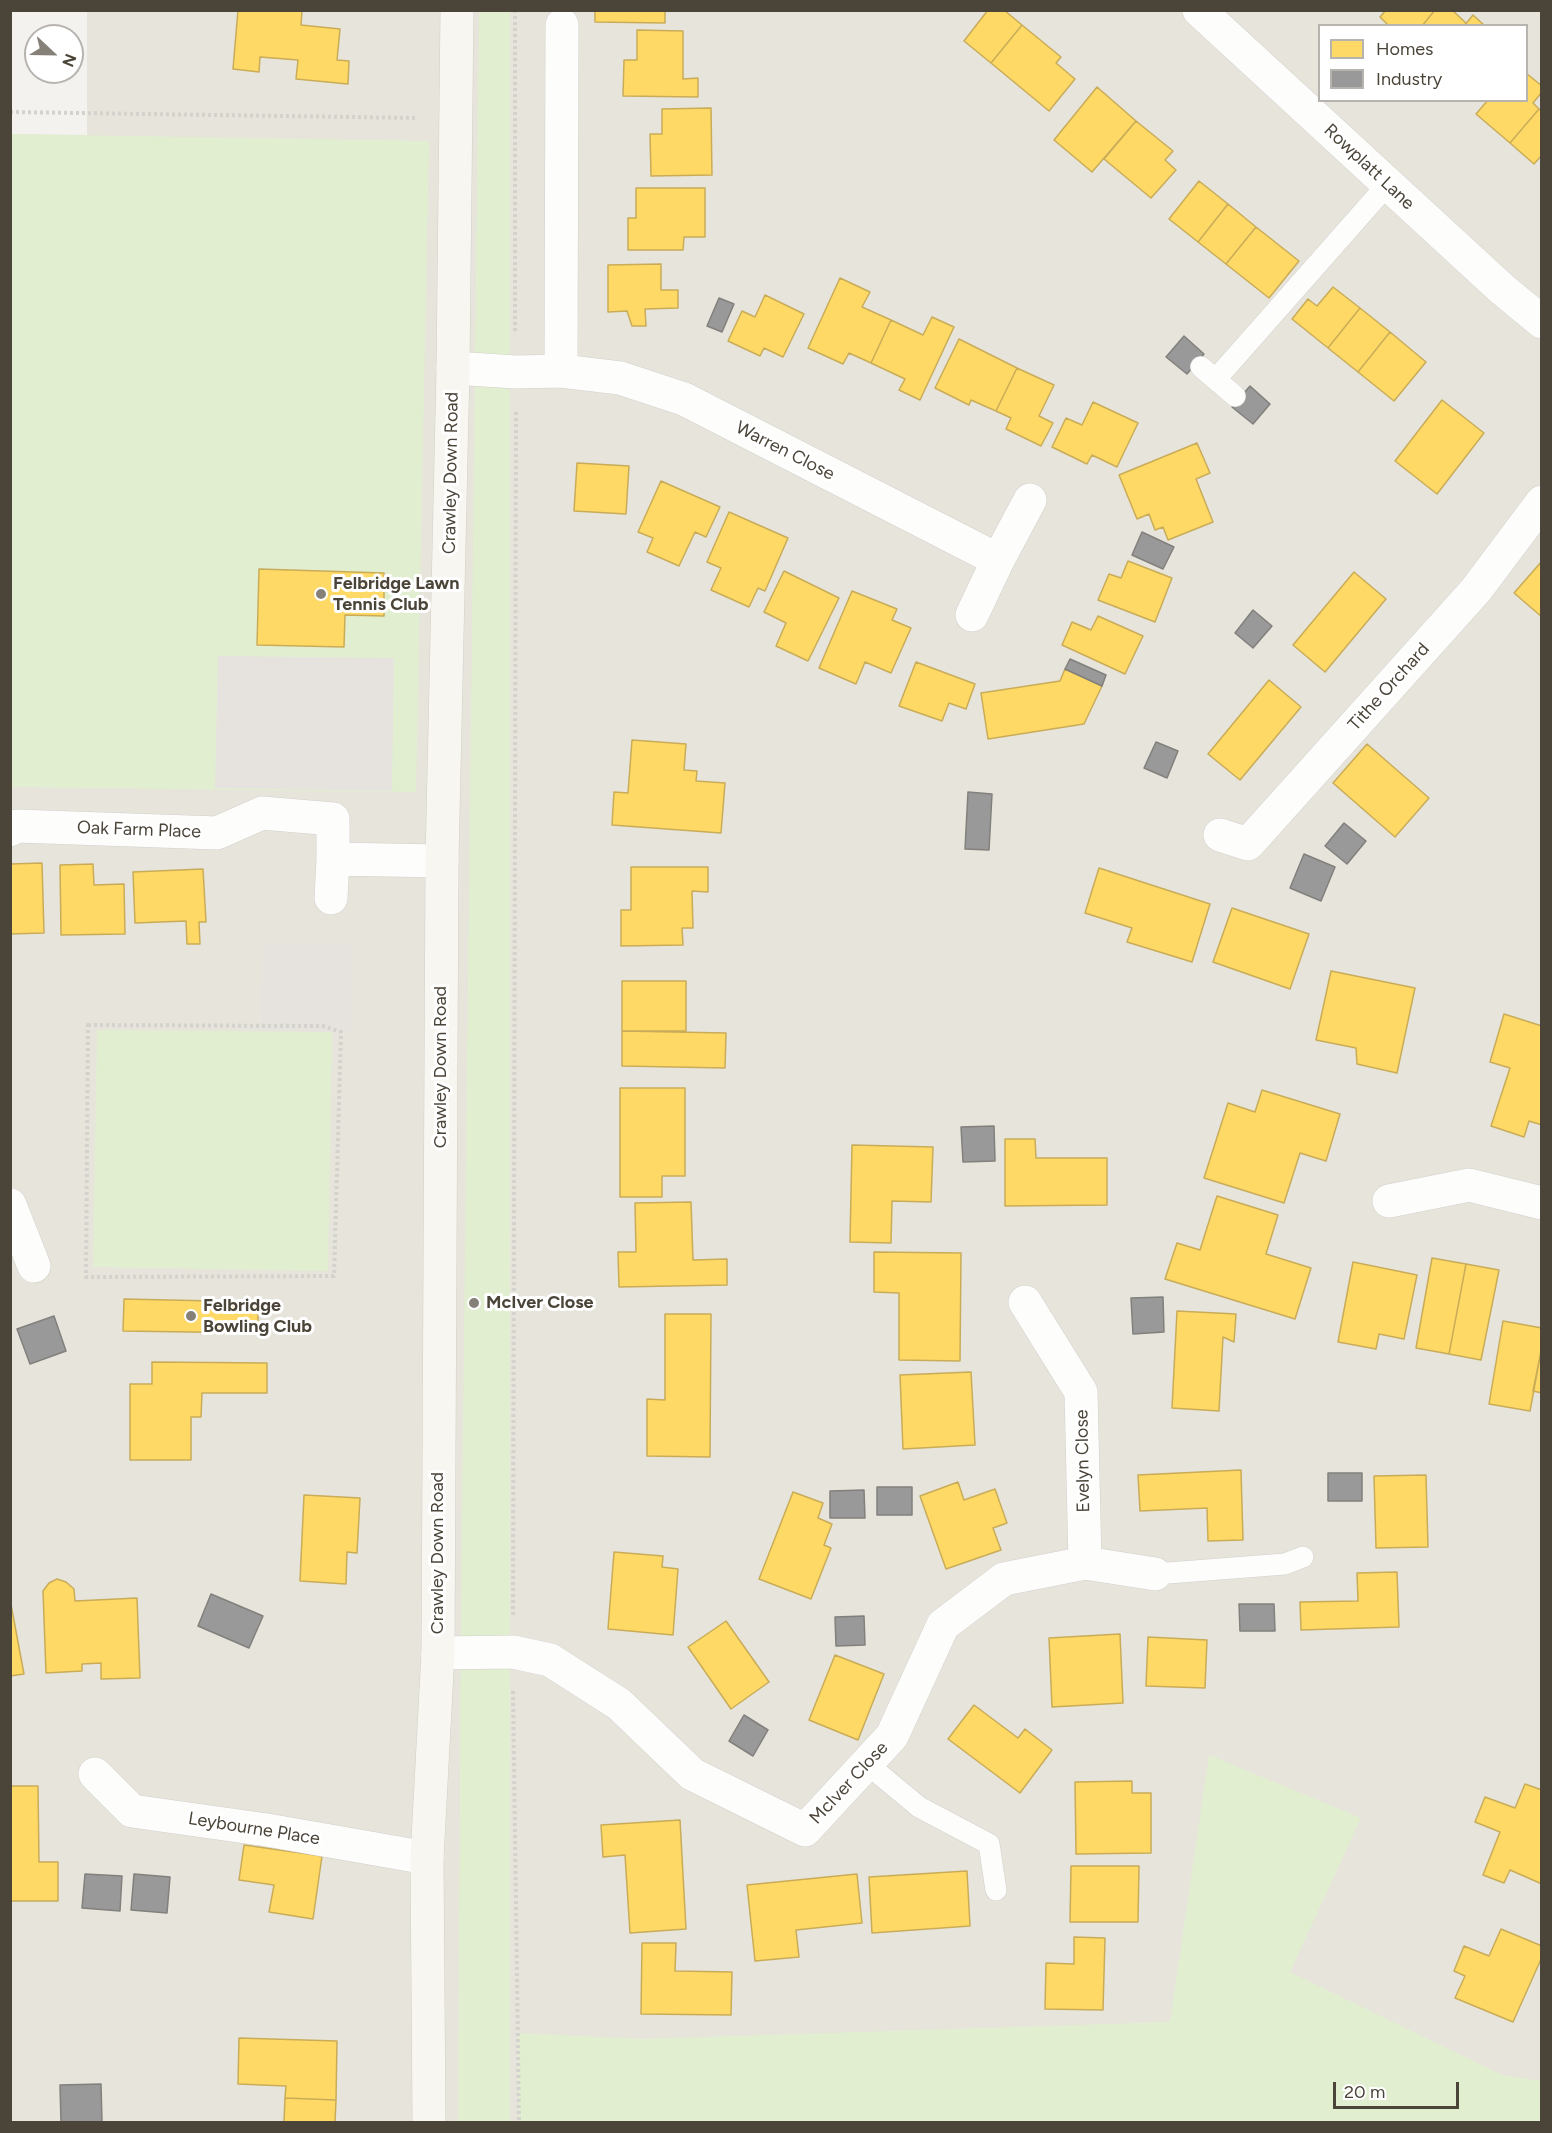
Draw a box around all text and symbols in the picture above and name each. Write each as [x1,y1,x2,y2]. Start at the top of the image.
north arrow [24,24,84,84]
legend [1318,24,1528,102]
text: Homes [1376,38,1434,60]
text: N [58,51,80,69]
text: Industry [1376,68,1442,90]
street label: Rowplatt Lane [1319,120,1419,214]
street label: Crawley Down Road [439,392,463,554]
street label: Warren Close [732,417,838,485]
place label: Felbridge Lawn Tennis Club [333,573,460,616]
marker: Felbridge Lawn Tennis Club [314,587,328,601]
street label: Tithe Orchard [1344,639,1434,735]
street label: Oak Farm Place [77,817,201,843]
street label: Crawley Down Road [430,986,452,1148]
place label: McIver Close [486,1292,594,1314]
place label: Felbridge Bowling Club [203,1295,312,1338]
marker: McIver Close [467,1296,481,1310]
marker: Felbridge Bowling Club [184,1309,198,1323]
street label: Evelyn Close [1071,1409,1095,1513]
street label: Crawley Down Road [427,1472,449,1634]
street label: McIver Close [805,1737,893,1829]
street label: Leybourne Place [187,1808,321,1850]
scale bar [1336,2070,1462,2108]
text: 20 m [1344,2081,1385,2103]

